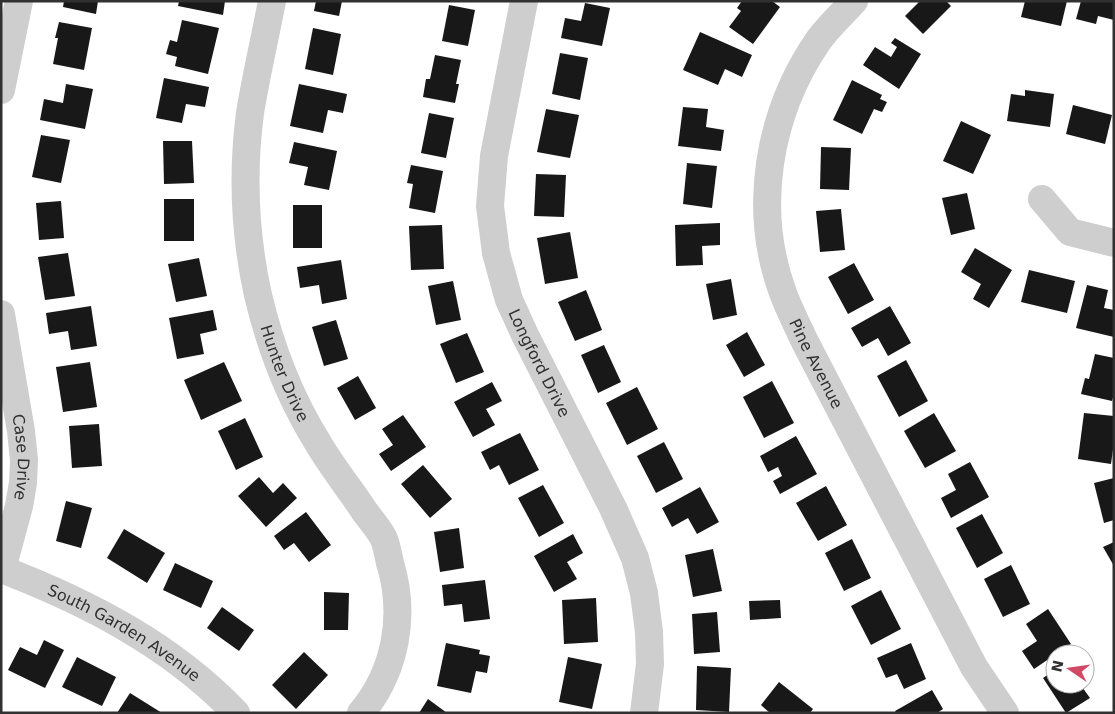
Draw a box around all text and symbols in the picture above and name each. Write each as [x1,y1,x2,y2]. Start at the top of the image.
street label: Longford Drive [504,306,574,420]
street label: Pine Avenue [785,316,847,412]
street label: Hunter Drive [256,323,313,425]
street label: Case Drive [8,413,33,502]
street label: South Garden Avenue [45,580,204,686]
north arrow [1045,644,1095,694]
text: N [1048,659,1066,674]

